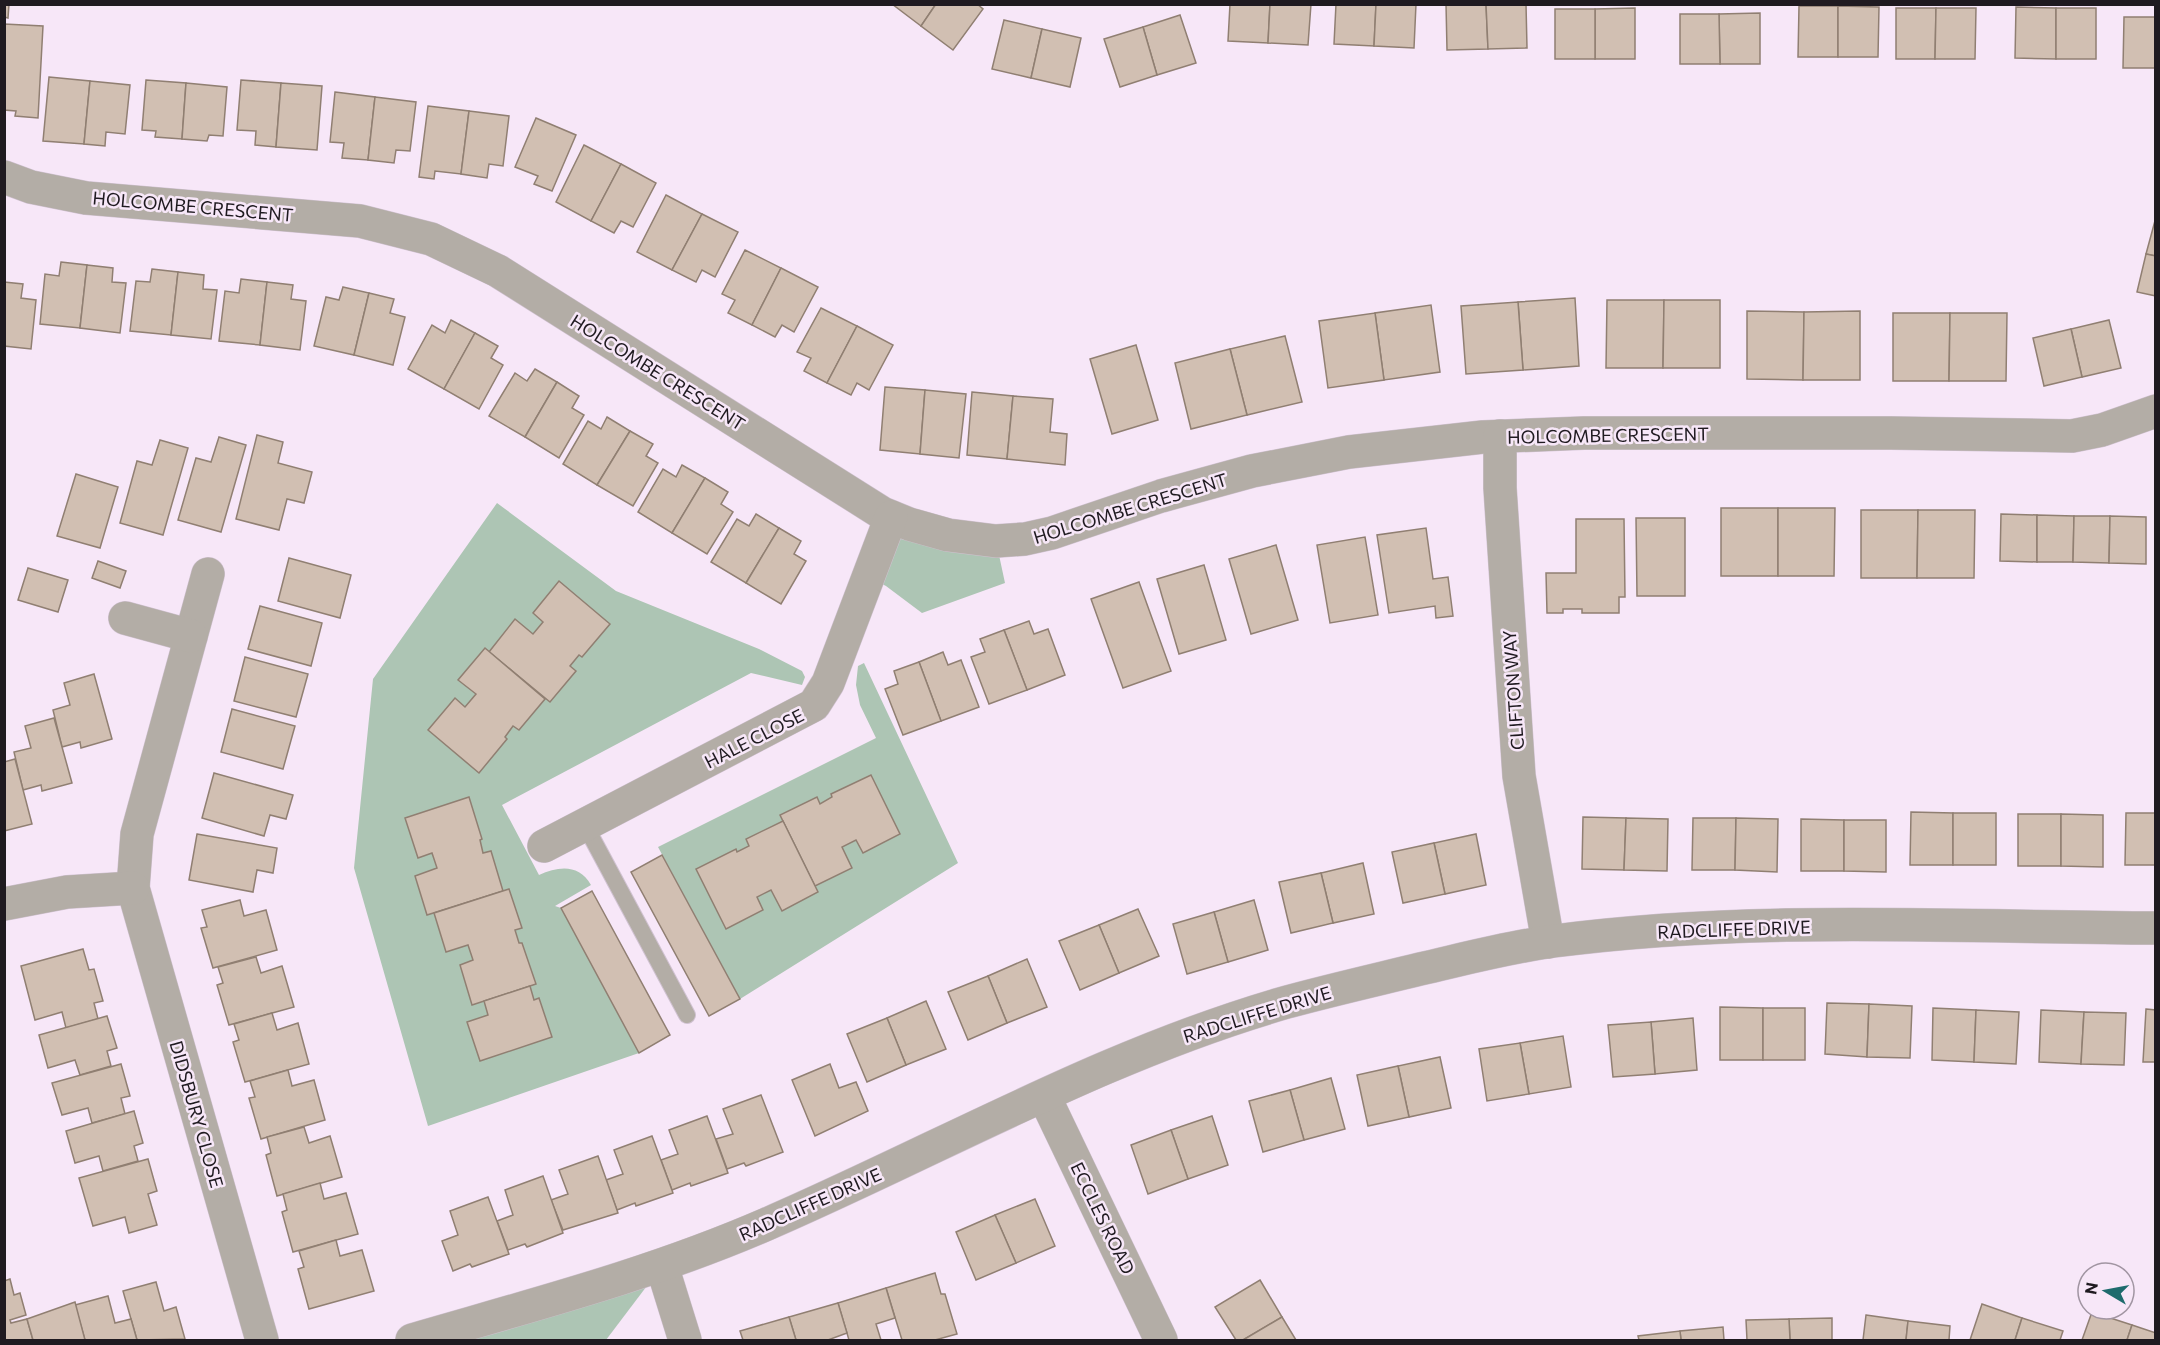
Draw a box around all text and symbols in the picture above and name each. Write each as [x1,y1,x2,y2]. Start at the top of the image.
street label: HOLCOMBE CRESCENT [92,186,294,226]
street label: HOLCOMBE CRESCENT [567,309,749,435]
street label: HOLCOMBE CRESCENT [1507,422,1709,448]
street label: HOLCOMBE CRESCENT [1030,468,1230,548]
street label: CLIFTON WAY [1498,629,1528,751]
street label: HALE CLOSE [701,704,807,772]
street label: RADCLIFFE DRIVE [1657,915,1811,943]
street label: RADCLIFFE DRIVE [1180,981,1334,1047]
street label: DIDSBURY CLOSE [165,1038,229,1190]
street label: ECCLES ROAD [1066,1158,1140,1278]
street label: RADCLIFFE DRIVE [735,1163,885,1245]
north arrow [2076,1261,2136,1321]
text: N [2080,1281,2101,1296]

